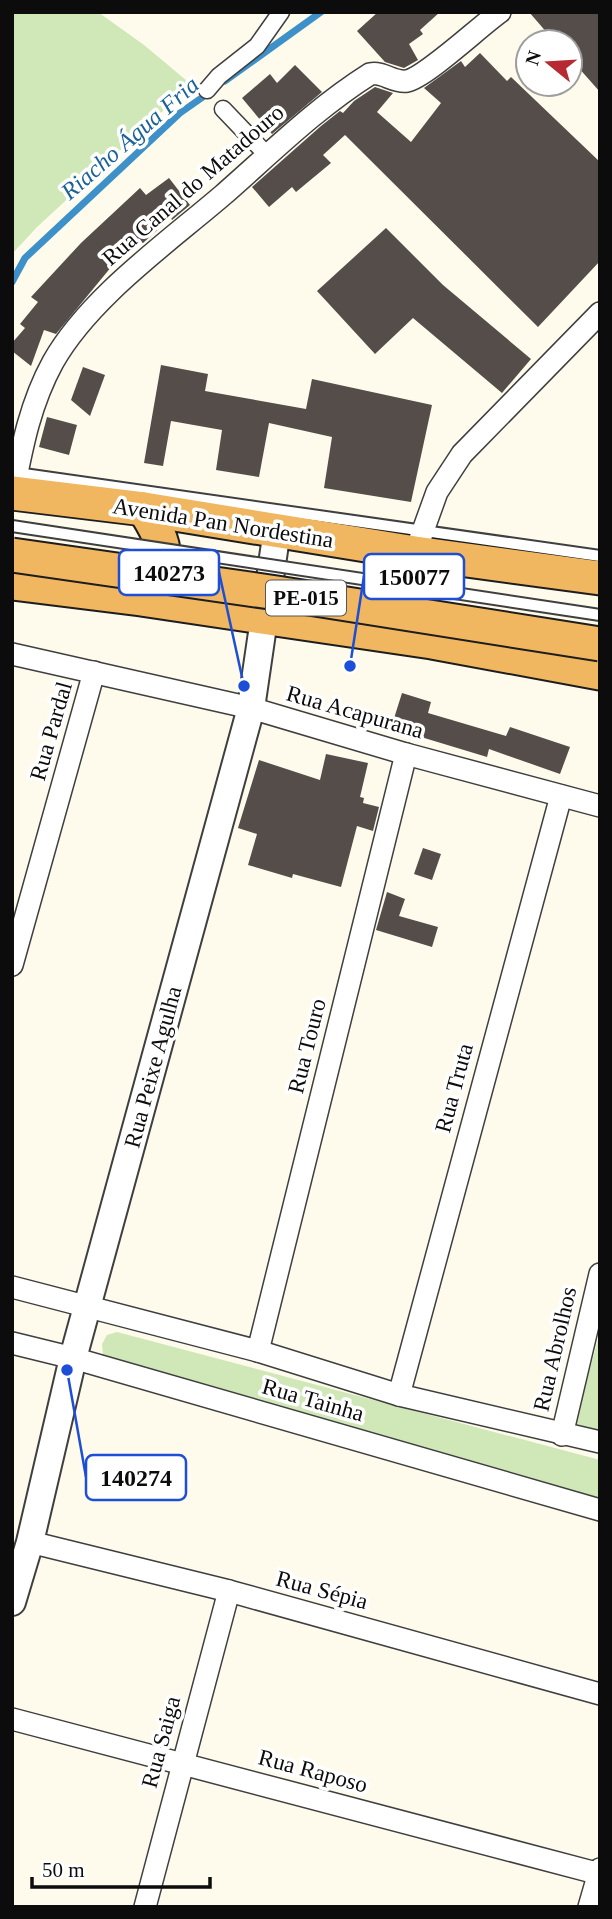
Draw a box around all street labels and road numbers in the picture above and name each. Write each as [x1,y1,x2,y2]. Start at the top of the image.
street label: Rua Canal do Matadouro [97,100,289,270]
street label: Avenida Pan Nordestina [111,493,335,553]
road number: PE-015 [266,580,346,616]
street label: Rua Pardal [25,679,77,783]
street label: Rua Acapurana [284,681,426,743]
street label: Rua Peixe Agulha [119,984,187,1150]
street label: Rua Touro [283,996,331,1096]
street label: Rua Truta [430,1041,478,1135]
street label: Rua Abrolhos [529,1284,581,1414]
street label: Rua Tainha [259,1374,367,1426]
street label: Rua Sépia [273,1566,371,1614]
street label: Rua Saiga [137,1693,185,1791]
street label: Rua Raposo [256,1744,370,1798]

